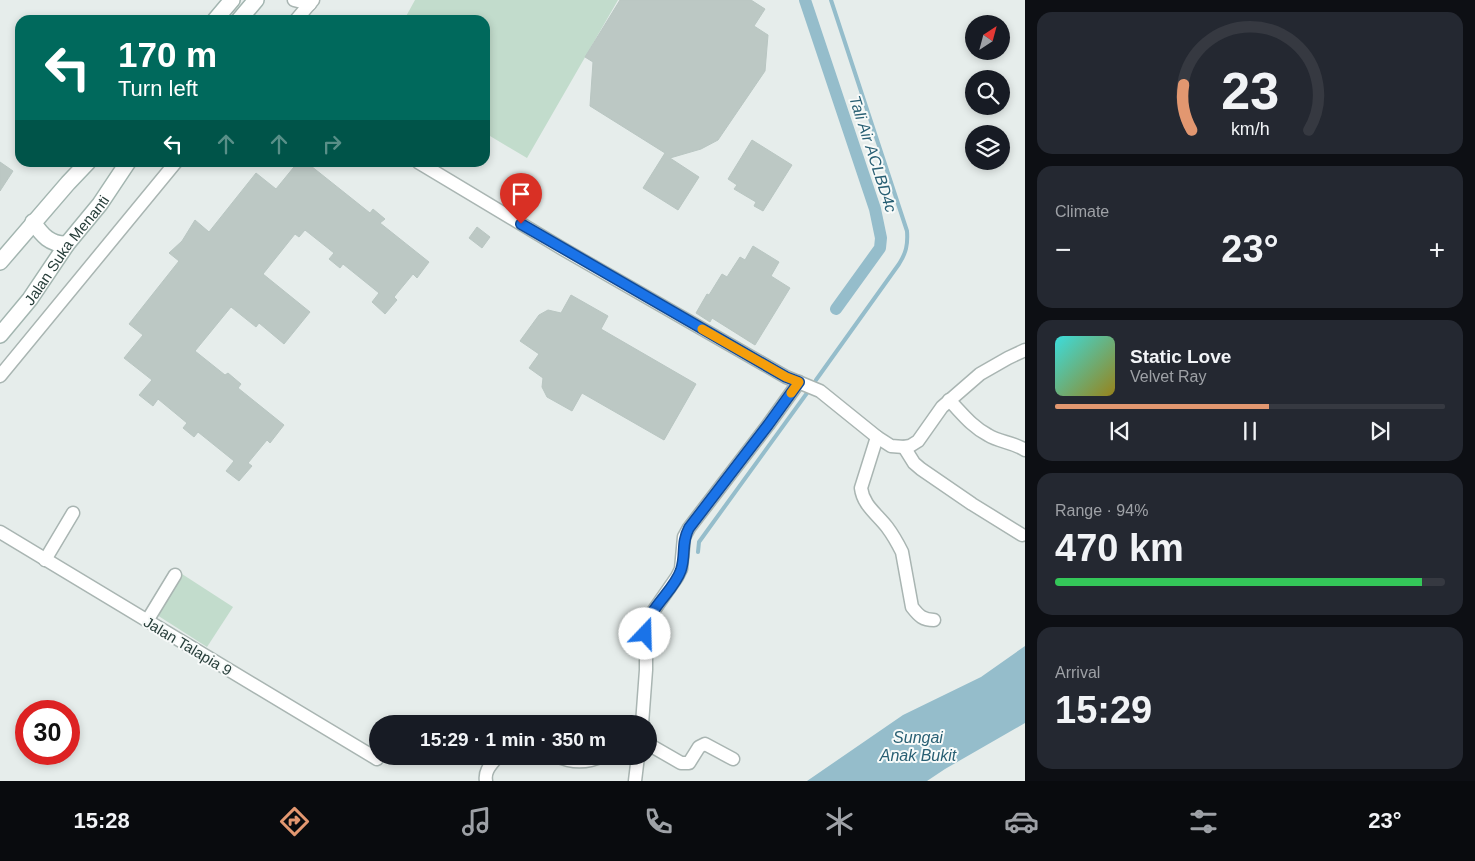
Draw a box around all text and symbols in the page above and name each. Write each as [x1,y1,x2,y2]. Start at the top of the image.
north arrow [965,15,1010,60]
map controls [965,15,1010,170]
icon: left [35,35,100,100]
text: 170 m [118,35,217,74]
text: 23 [1221,62,1279,120]
button: search [965,70,1010,115]
text: Turn left [118,76,198,101]
water label: Tali Air ACLBD4c [846,93,900,215]
text: km/h [1231,119,1269,139]
button: layers [965,125,1010,170]
icon: left [159,130,187,158]
icon: ahead [212,130,240,158]
icon: ahead [265,130,293,158]
icon: right [318,130,346,158]
pin [500,173,542,224]
icon: arrive [507,180,535,208]
street label: Jalan Suka Menanti [20,192,112,308]
text: Climate [1055,203,1109,220]
text: 23° [1221,228,1279,270]
text: − [1055,234,1071,265]
text: + [1429,234,1445,265]
text: Static Love [1130,346,1231,367]
text: Velvet Ray [1130,368,1206,385]
icon: previous [1106,417,1134,445]
icon: pause [1236,417,1264,445]
icon: next [1366,417,1394,445]
text: Range · 94% [1055,502,1148,519]
text: 470 km [1055,527,1184,569]
position arrow [618,607,670,659]
street label: Jalan Talapia 9 [141,613,235,679]
text: Arrival [1055,664,1100,681]
text: 15:29 [1055,689,1152,731]
speed limit sign: 30 [15,700,80,765]
text: 15:29 · 1 min · 350 m [420,729,606,750]
water label: Sungai Anak Bukit [879,729,957,764]
icon: directions [277,804,312,839]
icon: music [459,804,494,839]
icon: phone [641,804,676,839]
icon: climate [822,804,857,839]
icon: car [1004,804,1039,839]
icon: filters [1186,804,1221,839]
text: 15:28 [73,808,130,833]
text: 23° [1368,808,1401,833]

